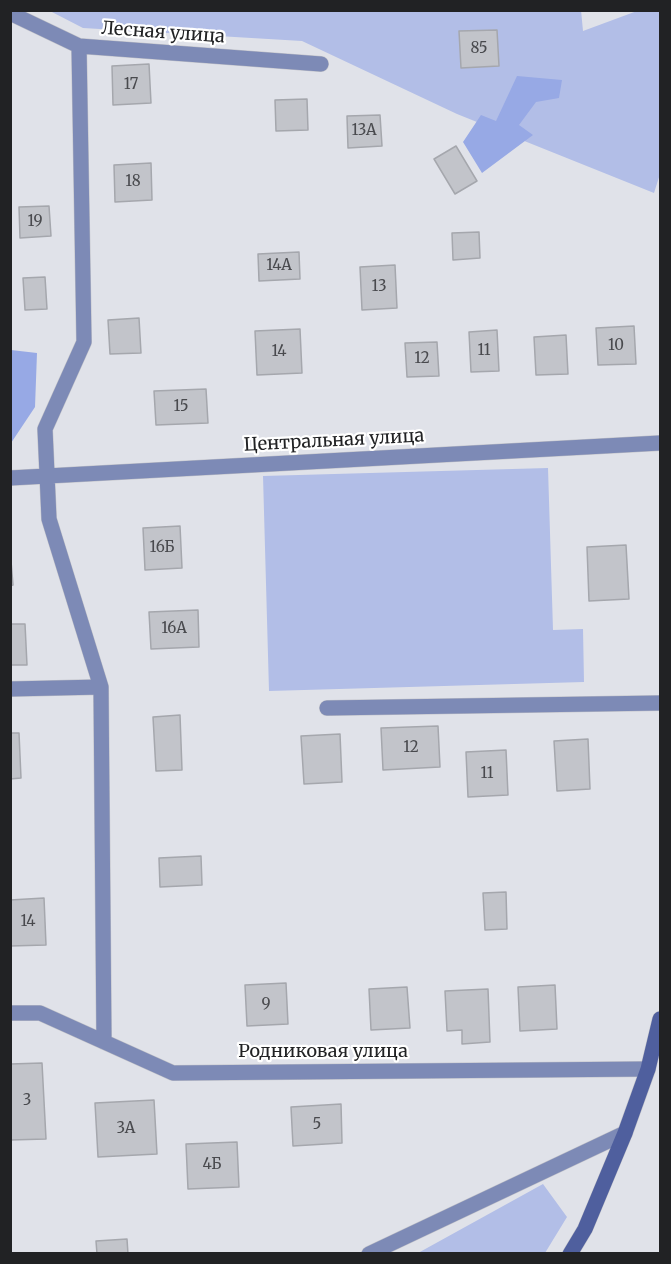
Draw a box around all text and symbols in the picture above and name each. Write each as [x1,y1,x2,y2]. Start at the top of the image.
street label: Лесная улица [101,18,225,48]
house number: 85 [470,40,488,58]
house number: 17 [124,76,138,94]
house number: 13А [351,122,377,140]
house number: 18 [125,173,141,191]
house number: 19 [27,213,43,231]
house number: 14А [266,257,292,275]
house number: 13 [372,278,386,296]
house number: 10 [608,337,624,355]
house number: 11 [477,342,491,360]
house number: 14 [271,343,287,361]
house number: 12 [414,350,430,368]
house number: 15 [173,398,189,416]
street label: Центральная улица [243,425,425,457]
house number: 16Б [149,539,175,557]
house number: 16А [161,620,187,638]
house number: 12 [403,739,419,757]
house number: 11 [480,765,494,783]
house number: 14 [20,913,36,931]
house number: 9 [261,996,271,1014]
street label: Родниковая улица [238,1041,408,1063]
house number: 3 [23,1092,31,1110]
house number: 5 [313,1116,321,1134]
house number: 3А [117,1120,135,1138]
house number: 4Б [202,1156,222,1174]

